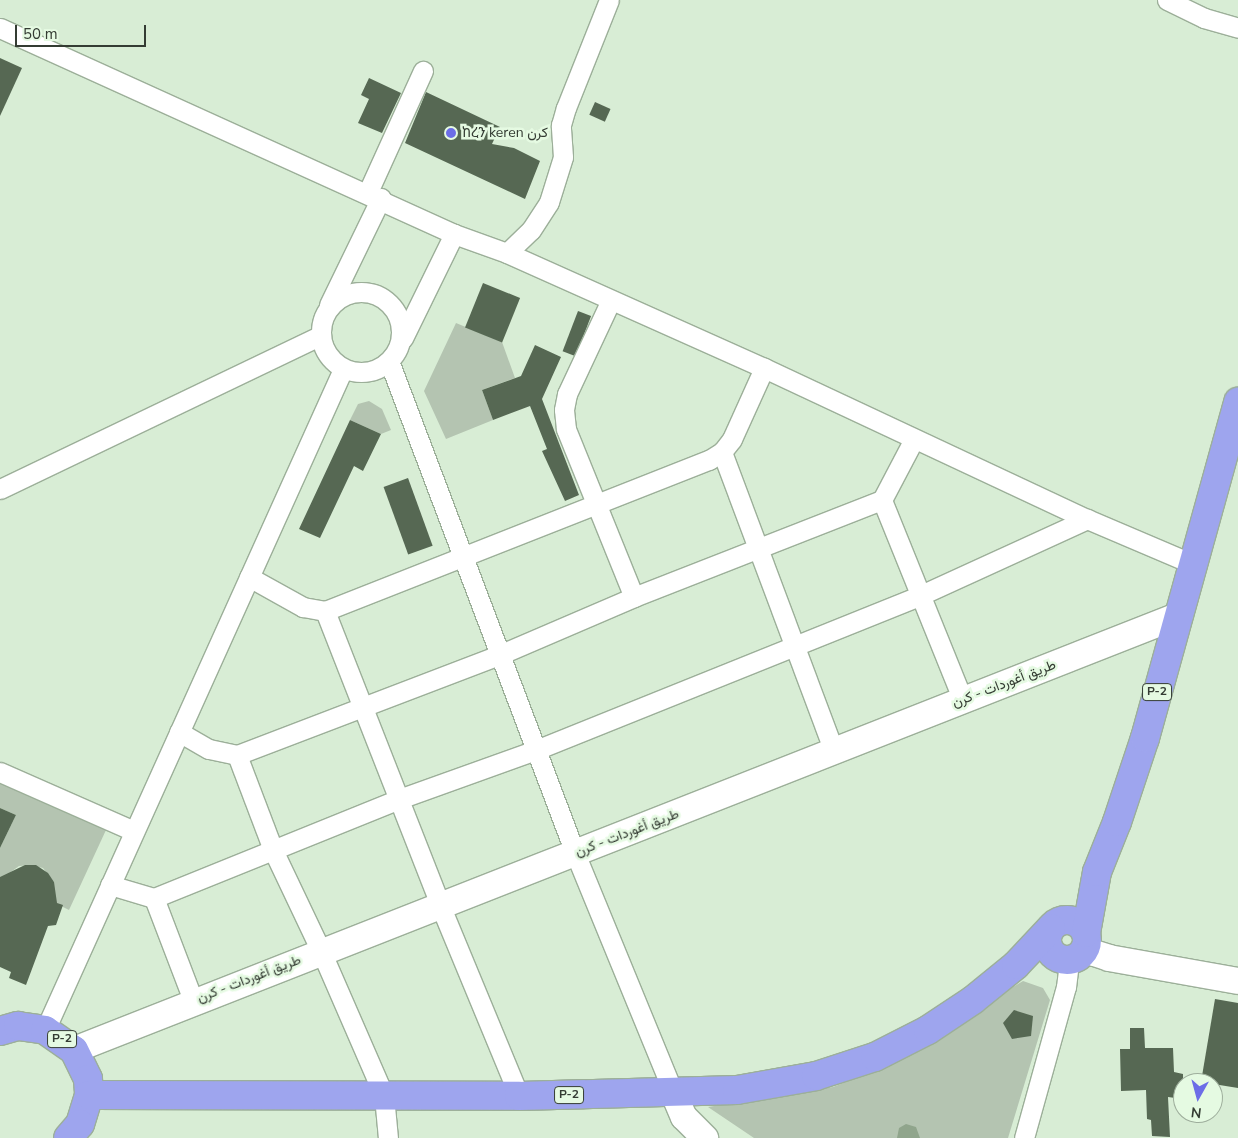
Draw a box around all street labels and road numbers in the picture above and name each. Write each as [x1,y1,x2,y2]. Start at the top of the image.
street label: طريق أغوردات - كرن [950,656,1058,712]
road number: P-2 [1142,682,1172,702]
street label: طريق أغوردات - كرن [573,805,681,861]
street label: طريق أغوردات - كرن [195,951,303,1007]
road number: P-2 [47,1030,77,1048]
road number: P-2 [554,1086,584,1104]

